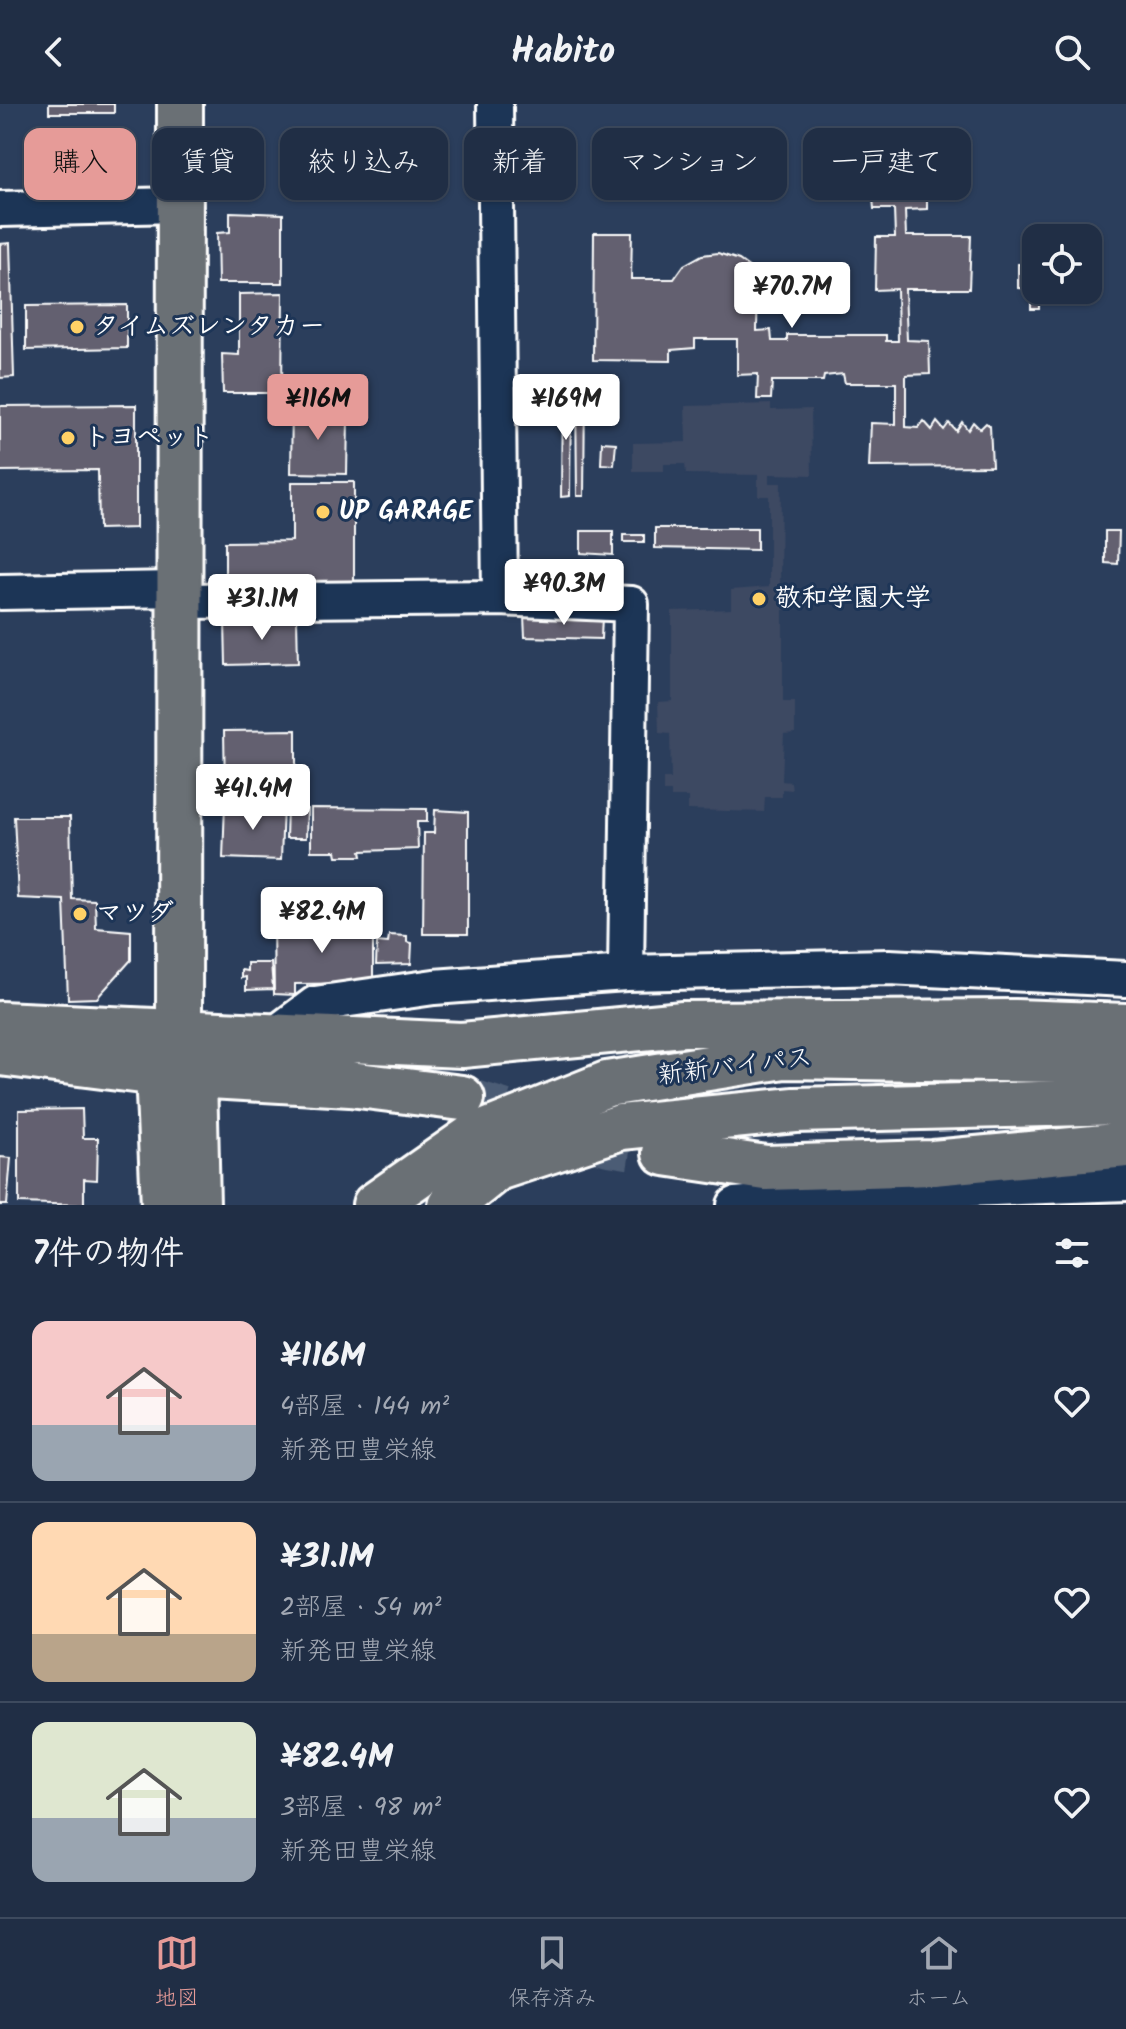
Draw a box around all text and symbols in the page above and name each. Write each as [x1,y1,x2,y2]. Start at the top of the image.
text: Habito [511,24,615,81]
icon: back [32,30,76,74]
icon: search [1050,30,1094,74]
chip: 購入 [24,128,136,200]
chip: 賃貸 [152,128,264,200]
chip: 絞り込み [280,128,448,200]
chip: 新着 [464,128,576,200]
chip: マンション [592,128,787,200]
chip: 一戸建て [803,128,971,200]
map controls [1022,224,1102,304]
button: locate [1022,224,1102,304]
pin: ¥70.7M [727,262,857,330]
text: ¥70.7M [752,267,832,309]
place label: タイムズレンタカー [93,306,325,348]
marker: タイムズレンタカー [68,318,86,336]
pin: ¥116M [262,374,374,442]
pin: ¥169M [510,374,622,442]
text: ¥116M [285,379,351,421]
text: ¥169M [531,379,601,421]
place label: トヨペット [84,417,214,459]
marker: トヨペット [59,429,77,447]
place label: UP GARAGE [339,491,474,533]
marker: UP GARAGE [314,503,332,521]
pin: ¥90.3M [499,559,629,627]
text: ¥90.3M [523,564,605,606]
pin: ¥31.1M [197,574,327,642]
place label: 敬和学園大学 [775,578,931,620]
text: ¥31.1M [226,579,298,621]
marker: 敬和学園大学 [750,590,768,608]
pin: ¥41.4M [188,764,318,832]
text: ¥41.4M [214,769,292,811]
pin: ¥82.4M [257,887,387,955]
text: ¥82.4M [279,892,365,934]
place label: マツダ [96,893,174,935]
marker: マツダ [71,905,89,923]
street label: 新新バイパス [655,1037,815,1097]
text: 7件の物件 [32,1228,184,1282]
icon: filters [1050,1231,1094,1275]
text: ¥116M [280,1330,366,1384]
icon: home [96,1353,192,1449]
icon: heart [1050,1379,1094,1423]
text: 4部屋 · 144 m² [280,1386,449,1428]
text: 新発田豊栄線 [280,1430,436,1472]
text: ¥31.1M [280,1531,374,1585]
icon: home [96,1554,192,1650]
icon: heart [1050,1580,1094,1624]
text: 2部屋 · 54 m² [280,1587,442,1629]
text: 新発田豊栄線 [280,1631,436,1673]
text: ¥82.4M [280,1731,393,1785]
icon: home [96,1754,192,1850]
icon: heart [1050,1780,1094,1824]
text: 3部屋 · 98 m² [280,1787,441,1829]
text: 新発田豊栄線 [280,1831,436,1873]
tab: 地図 [155,1931,199,2017]
tab: 保存済み [508,1931,596,2017]
tab: ホーム [906,1931,971,2017]

